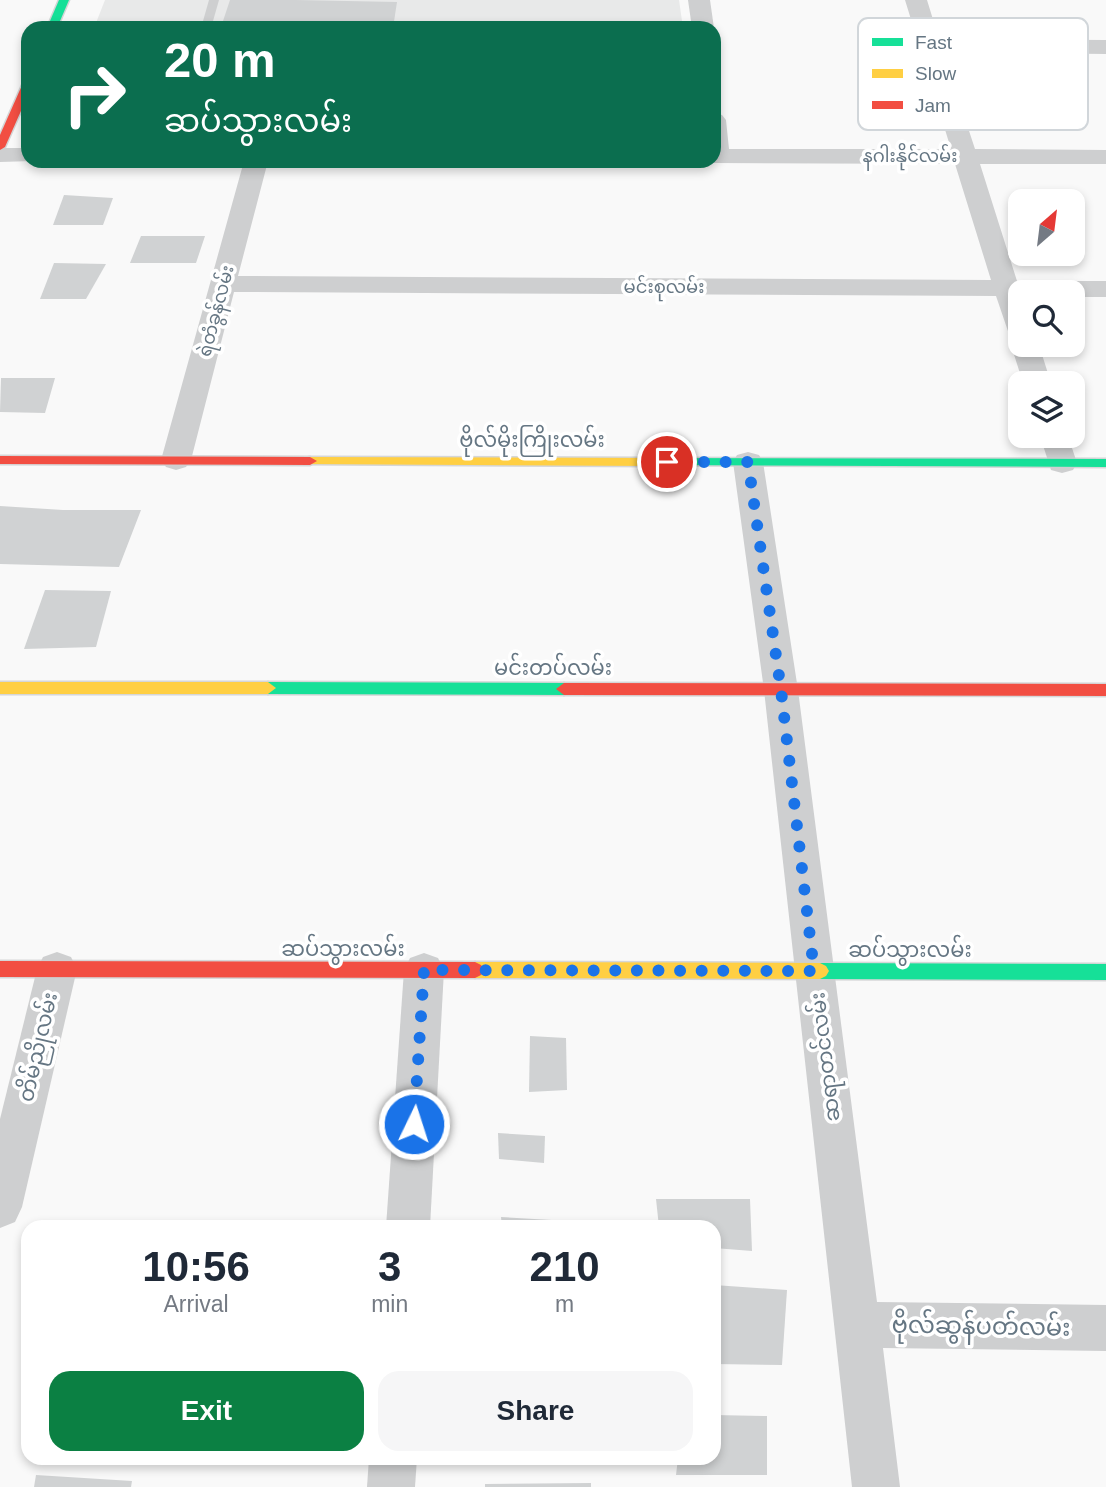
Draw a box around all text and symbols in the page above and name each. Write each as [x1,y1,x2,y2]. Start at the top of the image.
legend [858,18,1088,130]
text: Fast [915,32,953,53]
text: 20 m [164,33,276,87]
icon: right [49,49,140,140]
text: Slow [915,63,956,84]
text: Jam [915,95,951,116]
text: ဆပ်သွားလမ်း [164,103,352,139]
street label: နဂါးနိုင်လမ်း [862,142,958,171]
north arrow [1008,189,1085,266]
map controls [1008,189,1085,448]
street label: ရဲတံခွန်လမ်း [191,262,243,360]
street label: မင်းစုလမ်း [624,274,704,302]
button: search [1008,280,1085,357]
button: layers [1008,371,1085,448]
street label: ဗိုလ်မိုးကြိုးလမ်း [459,424,605,457]
pin [637,432,697,492]
icon: arrive [648,443,686,481]
street label: မင်းတပ်လမ်း [494,652,612,679]
street label: ဆပ်သွားလမ်း [281,933,405,965]
street label: ဆပ်သွားလမ်း [848,934,972,966]
street label: တိမ်ညိုလမ်း [10,989,67,1105]
street label: ဆရာတင်လမ်း [801,990,850,1123]
position arrow [377,1087,451,1161]
text: 10:56 [142,1243,250,1290]
text: 3 [378,1243,401,1290]
text: 210 [530,1243,600,1290]
text: Arrival [163,1291,229,1317]
text: min [371,1291,408,1317]
text: m [555,1291,574,1317]
street label: ဗိုလ်ဆွန်ပတ်လမ်း [891,1308,1071,1347]
button: Exit [49,1371,364,1451]
button: Share [378,1371,693,1451]

